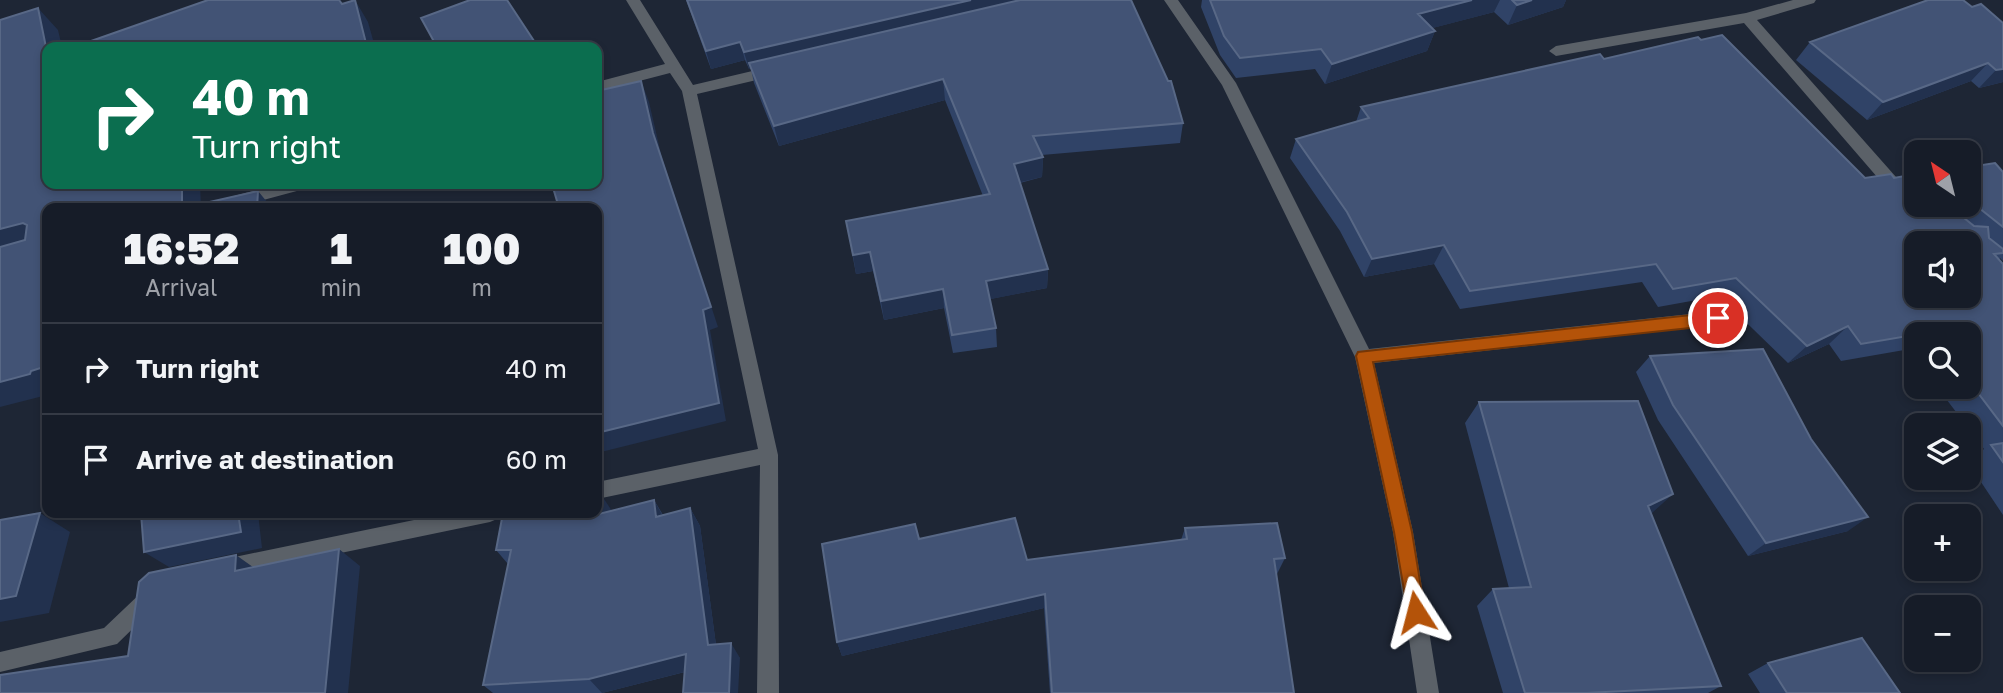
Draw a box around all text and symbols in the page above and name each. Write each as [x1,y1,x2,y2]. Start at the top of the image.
text: 40 m [192,67,310,126]
icon: right [77,70,168,161]
text: Turn right [192,127,341,165]
north arrow [1904,140,1981,217]
map controls [1904,140,1981,672]
text: 16:52 [123,223,239,273]
text: 1 [330,223,352,273]
text: 100 [443,223,521,273]
button: sound [1904,231,1981,308]
text: Arrival [145,273,217,301]
text: min [321,273,361,301]
text: m [472,273,492,301]
pin [1688,288,1748,348]
icon: arrive [1699,299,1737,337]
button: search [1904,322,1981,399]
icon: right [77,350,115,388]
text: Turn right [136,353,259,384]
text: 40 m [506,353,567,384]
button: layers [1904,413,1981,490]
icon: arrive [77,441,115,479]
text: Arrive at destination [136,444,394,475]
text: 60 m [506,444,567,475]
button: + [1904,504,1981,581]
position arrow [1379,575,1453,649]
button: − [1904,595,1981,672]

